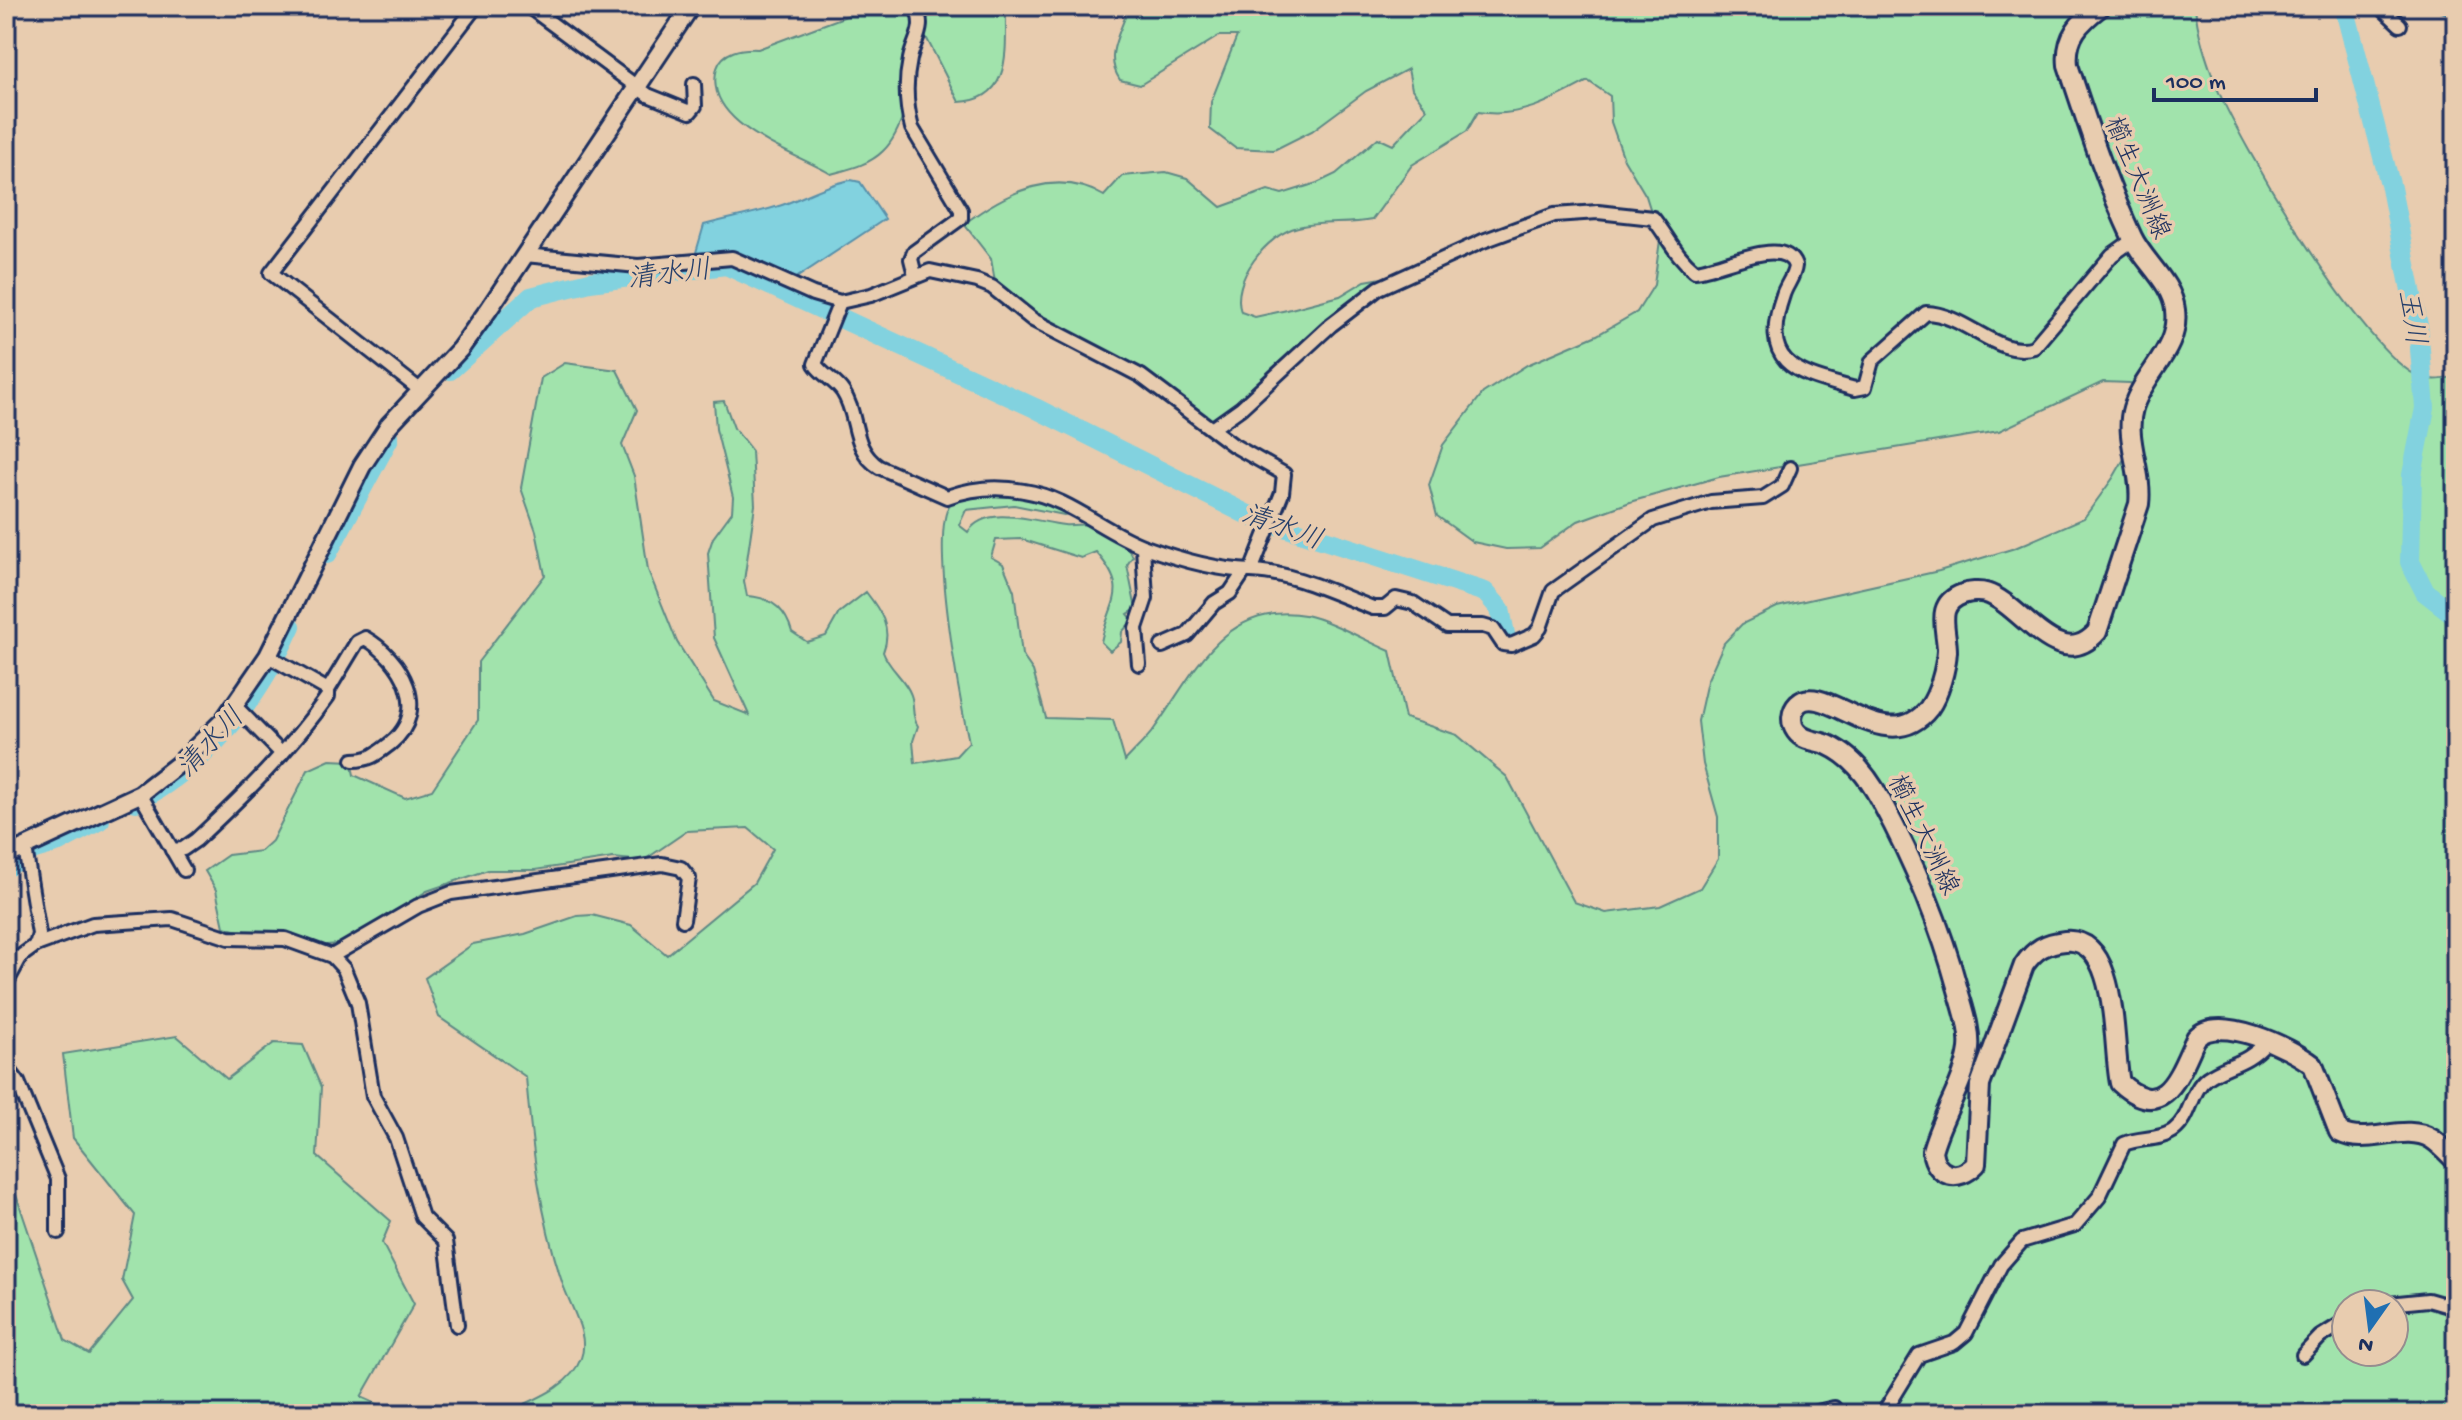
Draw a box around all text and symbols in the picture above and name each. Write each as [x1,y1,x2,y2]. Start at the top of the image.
scale bar [2154,52,2316,102]
text: 100 m [2165,69,2226,98]
street label: 櫛生大洲線 [2095,112,2175,245]
water label: 清水川 [626,254,713,298]
water label: 玉川 [2389,287,2430,348]
water label: 清水川 [1236,498,1327,559]
water label: 清水川 [171,701,253,786]
street label: 櫛生大洲線 [1879,770,1964,901]
north arrow [2330,1288,2410,1368]
text: N [2356,1329,2376,1358]

